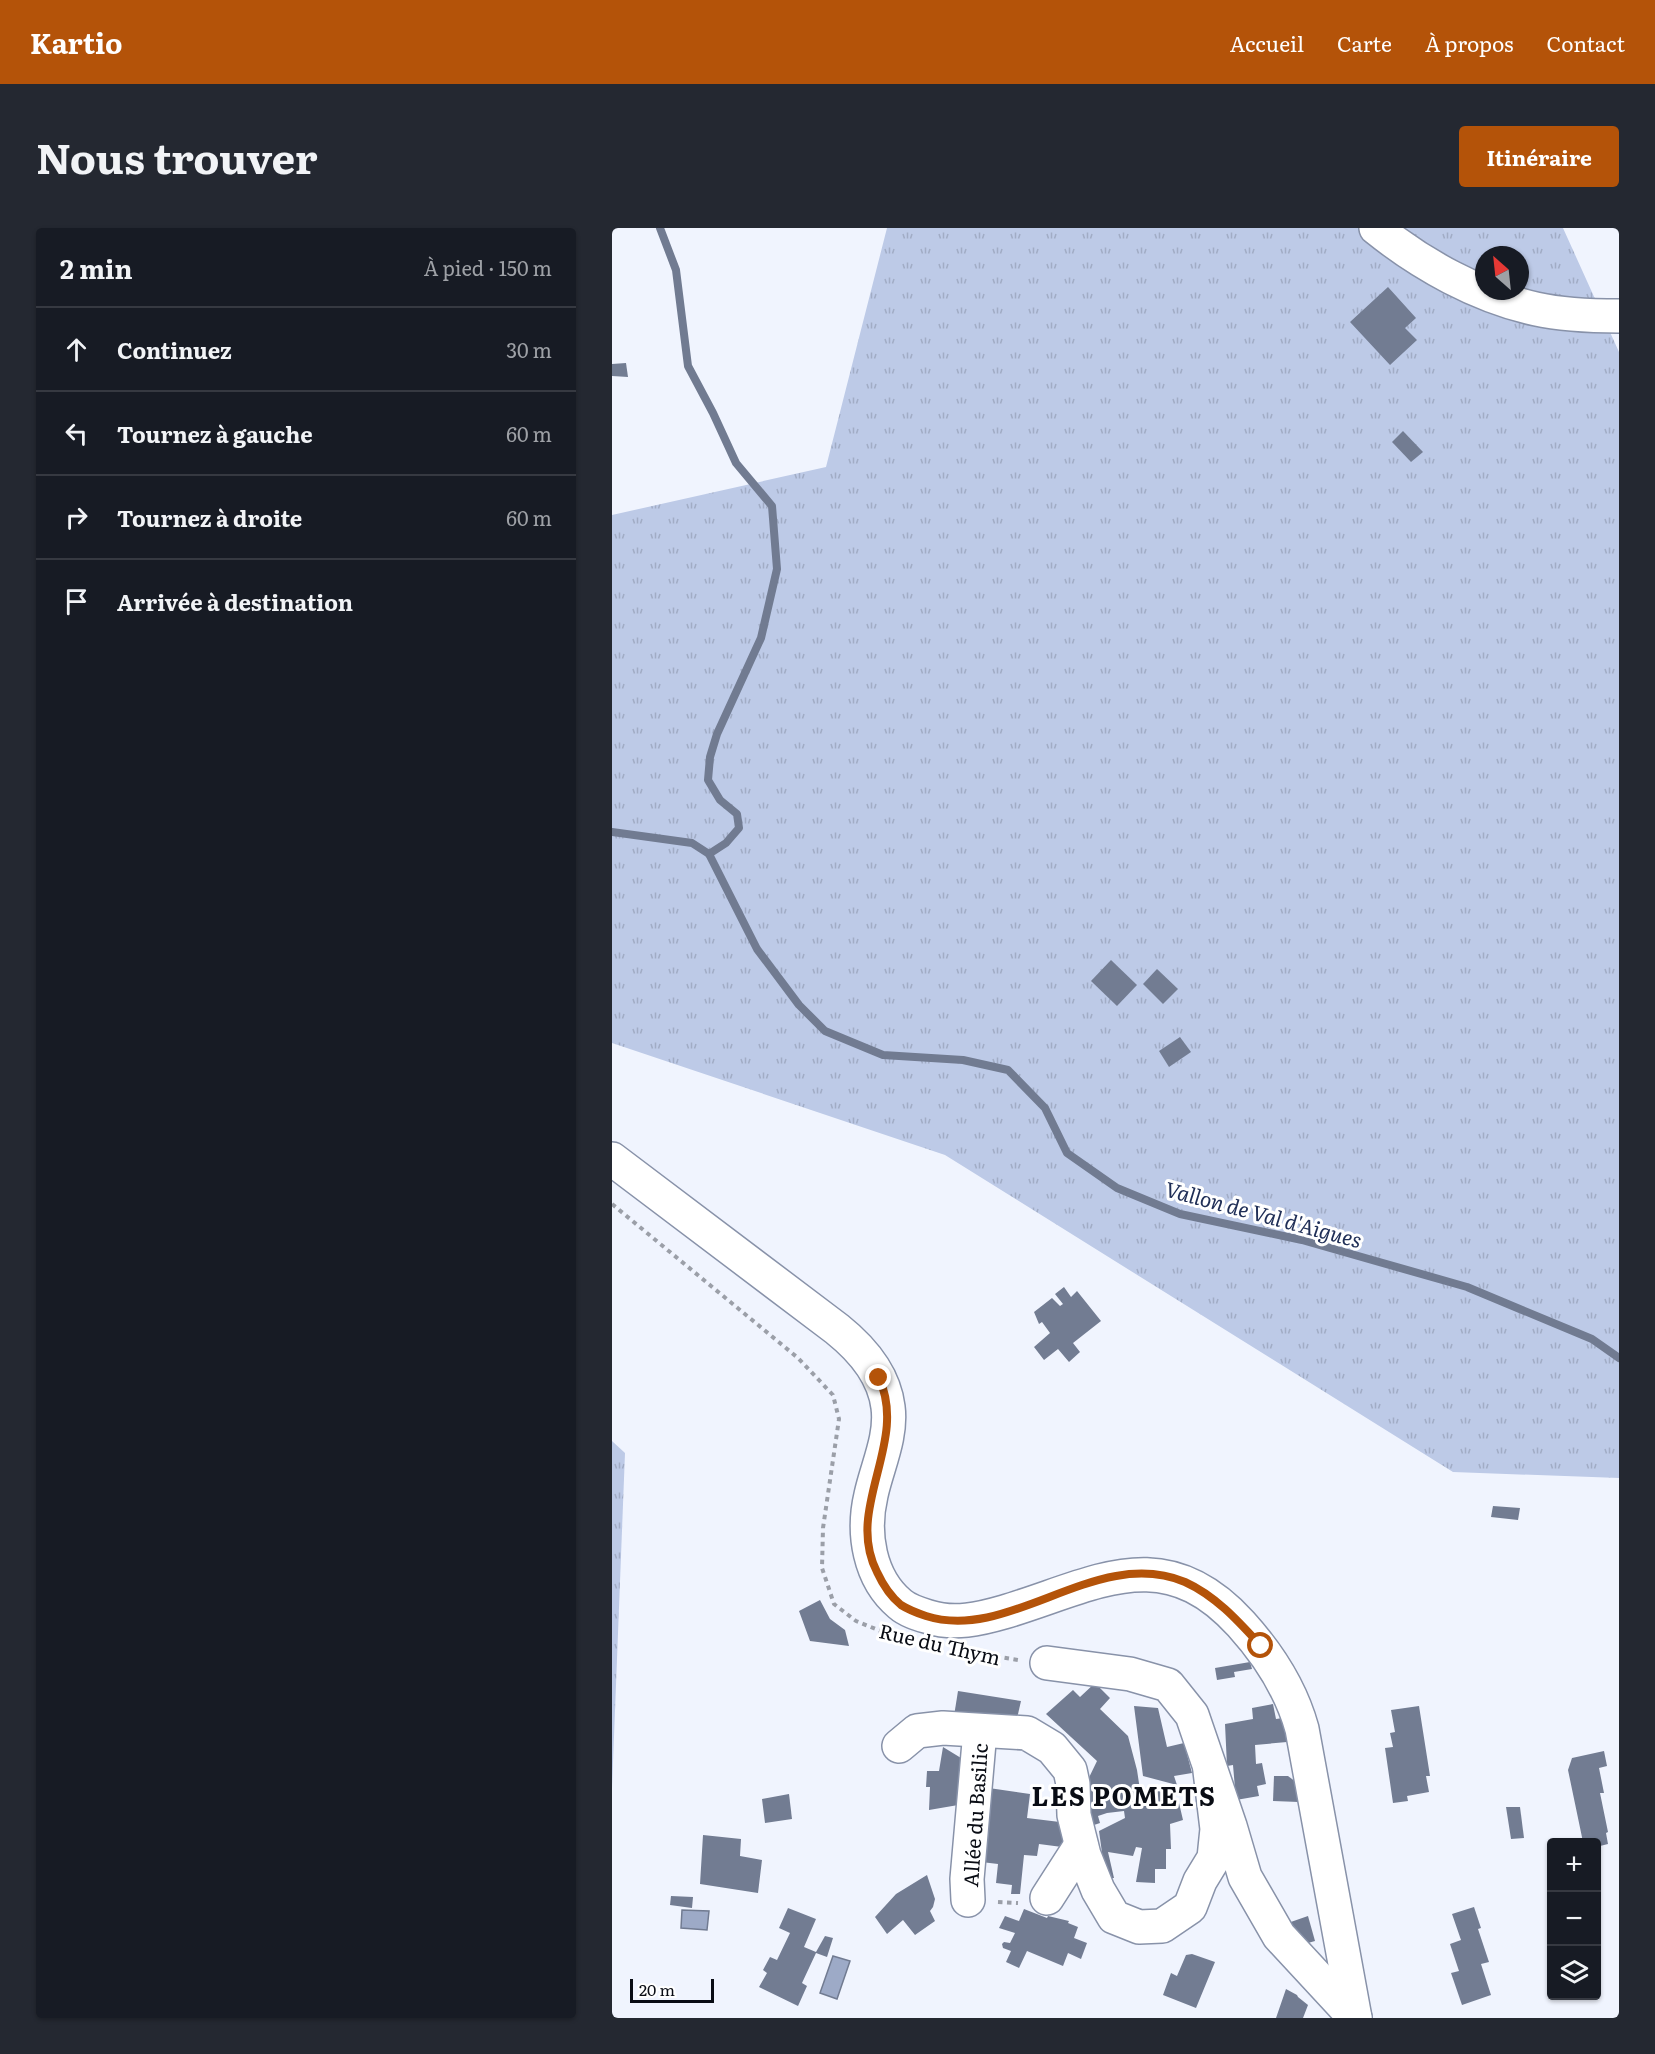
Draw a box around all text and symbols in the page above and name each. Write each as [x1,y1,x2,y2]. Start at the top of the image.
text: Kartio [30,21,123,63]
text: Accueil [1230,27,1304,58]
text: Carte [1337,27,1392,58]
text: À propos [1425,27,1514,58]
text: Contact [1547,27,1625,58]
text: Nous trouver [36,125,318,187]
button: Itinéraire [1459,126,1619,187]
north arrow [1475,246,1529,300]
text: 2 min [60,248,133,287]
text: À pied · 150 m [424,252,552,282]
icon: ahead [60,333,93,366]
text: Continuez [117,333,232,366]
text: 30 m [506,334,552,364]
icon: left [60,417,93,450]
text: Tournez à gauche [117,417,313,450]
text: 60 m [506,418,552,448]
icon: right [60,501,93,534]
text: Tournez à droite [117,501,302,534]
text: 60 m [506,502,552,532]
icon: arrive [60,585,93,618]
text: Arrivée à destination [117,585,353,618]
water label: Vallon de Val d'Aigues [1162,1172,1366,1254]
route end [865,1364,891,1390]
street label: Rue du Thym [876,1614,1004,1672]
route start [1247,1632,1273,1658]
street label: Allée du Basilic [954,1742,994,1888]
district label: LES POMETS [1032,1775,1216,1814]
map controls [1547,1838,1601,2000]
button: + [1547,1838,1601,1892]
button: − [1547,1892,1601,1946]
button: layers [1547,1946,1601,2000]
scale bar [630,1976,714,2004]
text: 20 m [639,1977,675,2001]

